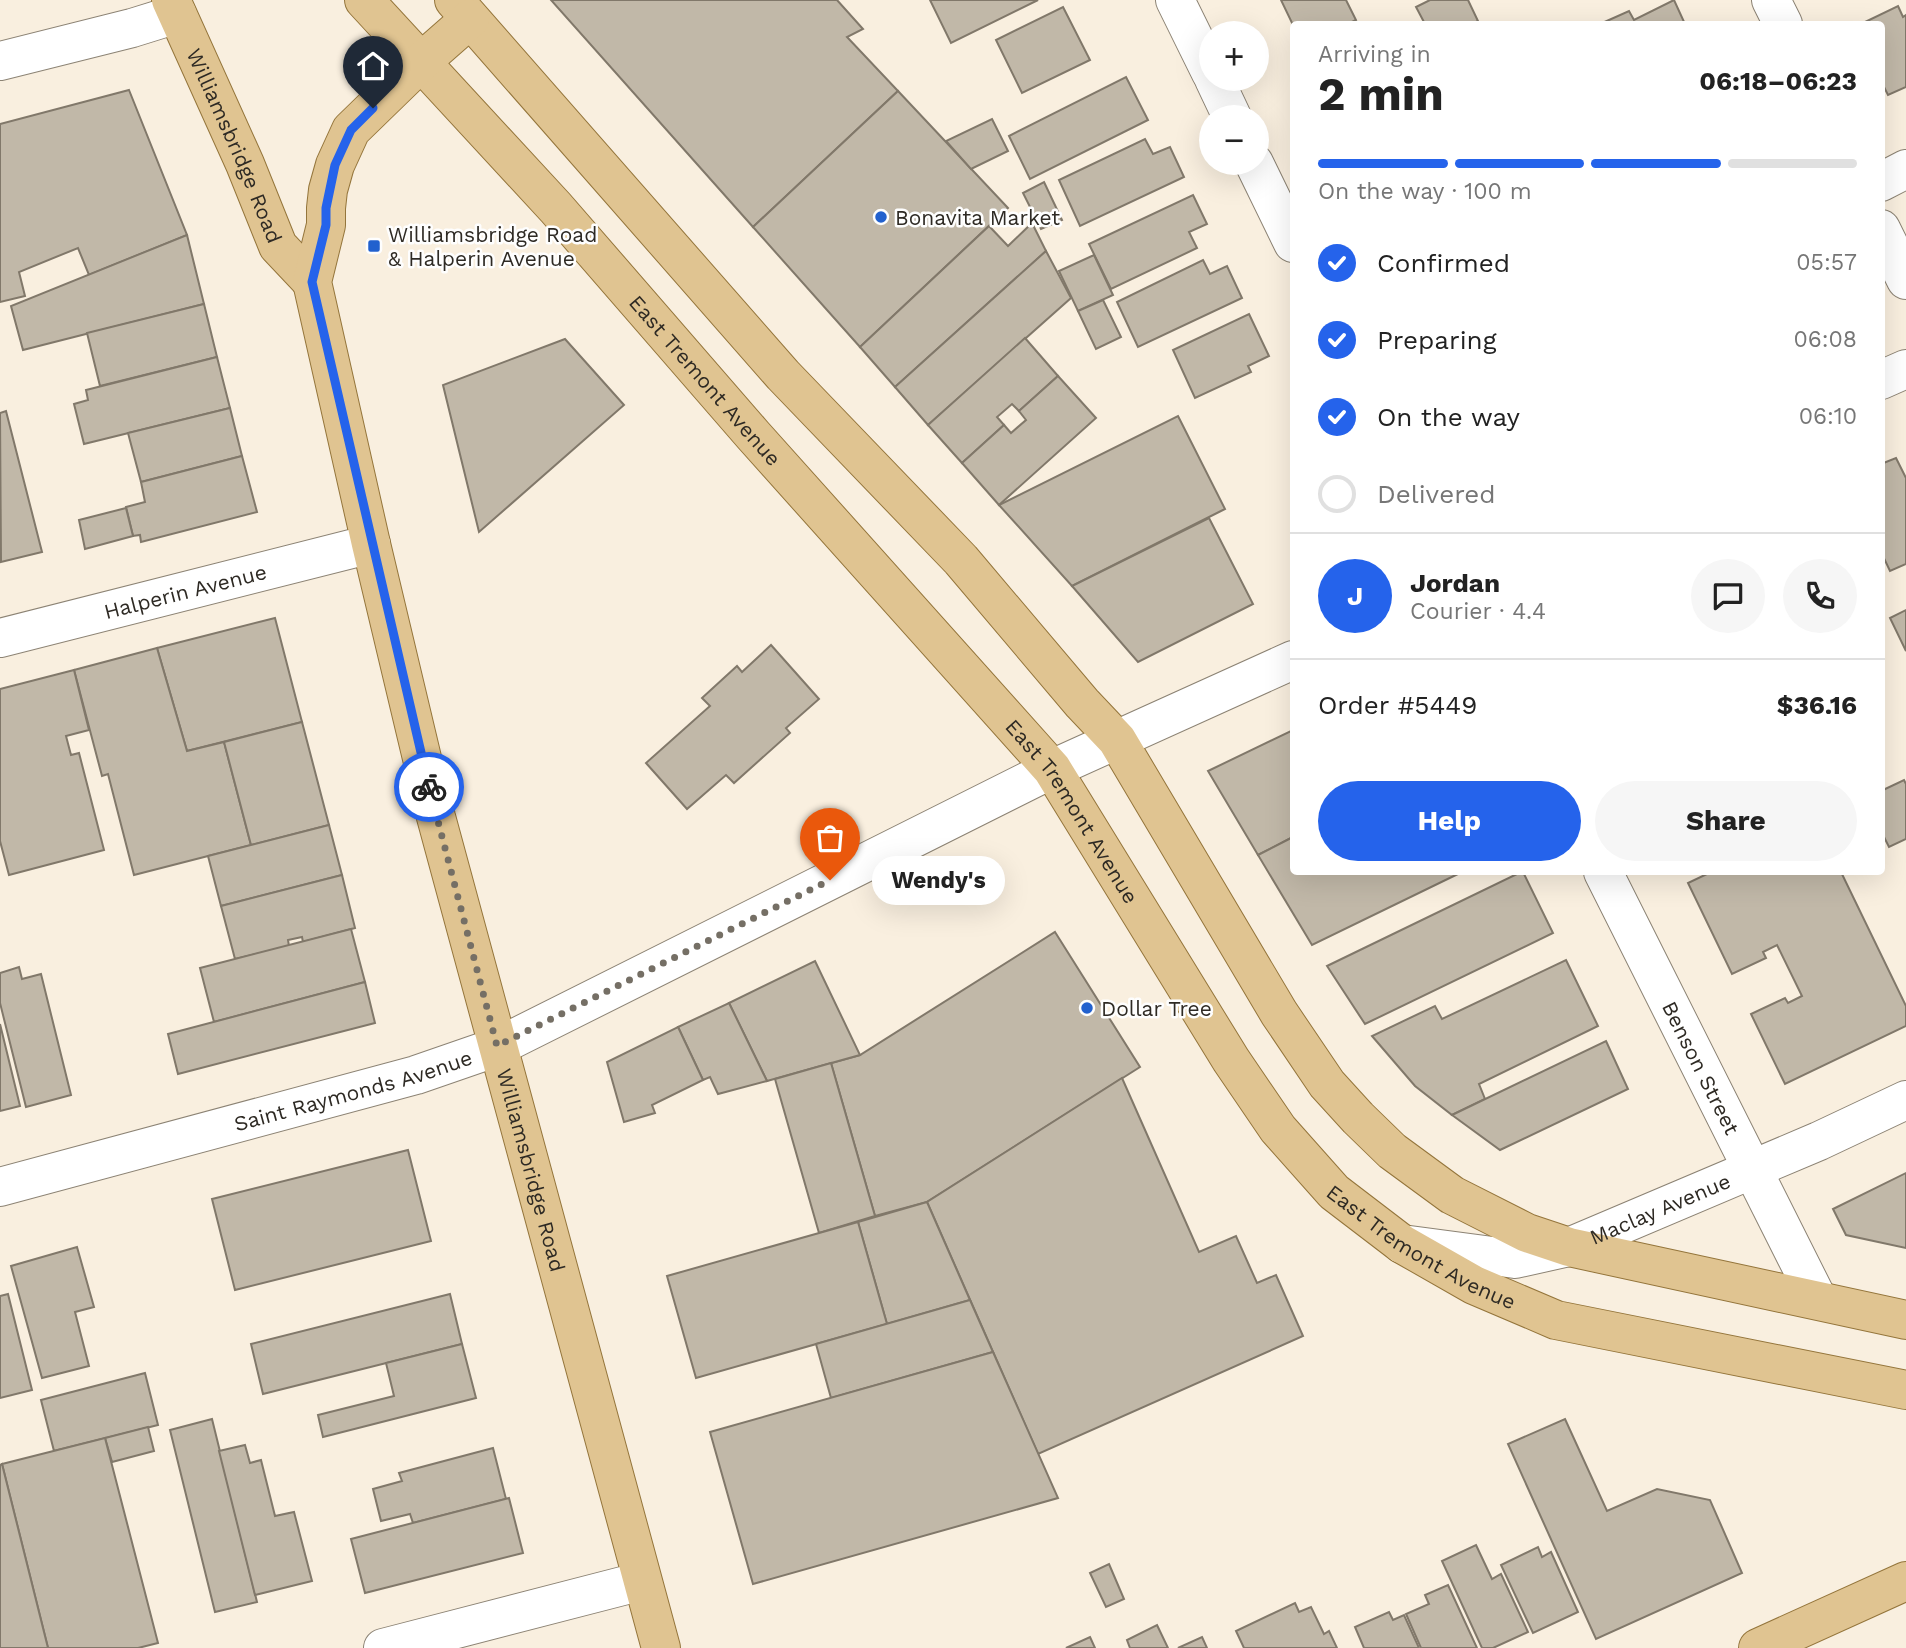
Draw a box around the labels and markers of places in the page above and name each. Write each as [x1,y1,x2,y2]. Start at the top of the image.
pin [343,36,403,108]
place label: Bonavita Market [895,205,1060,230]
marker: Bonavita Market [873,209,889,225]
place label: Williamsbridge Road & Halperin Avenue [388,222,597,271]
marker: Williamsbridge Road & Halperin Avenue [366,238,382,254]
pin [800,808,860,880]
callout: Wendy's [872,856,1005,904]
place label: Dollar Tree [1101,996,1212,1021]
marker: Dollar Tree [1079,1000,1095,1016]

